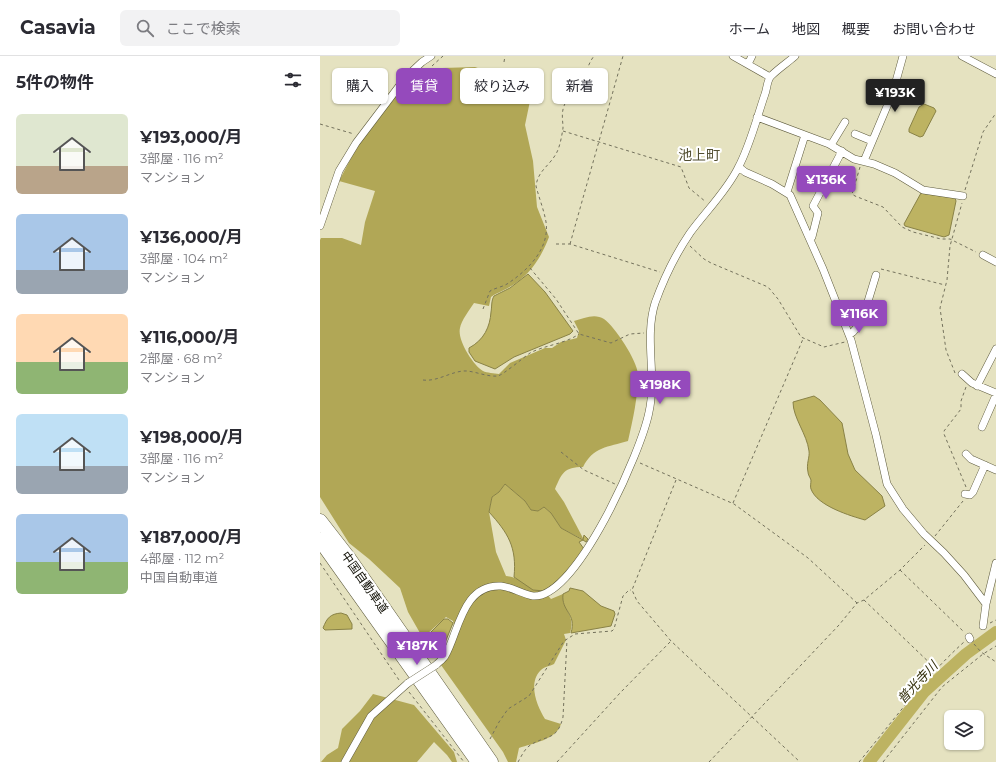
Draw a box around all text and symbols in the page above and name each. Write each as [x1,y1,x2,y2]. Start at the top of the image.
search box [120,10,400,46]
text: Casavia [20,16,96,39]
icon: search [134,17,156,39]
text: ここで検索 [166,19,241,38]
text: ホーム [728,20,770,38]
text: 地図 [792,20,820,38]
text: 概要 [842,20,870,38]
text: お問い合わせ [892,20,976,38]
chip: 購入 [332,68,388,104]
chip: 賃貸 [396,68,452,104]
chip: 絞り込み [460,68,544,104]
chip: 新着 [552,68,608,104]
icon: filters [282,69,304,91]
text: 5件の物件 [16,72,94,92]
pin: ¥193K [867,79,923,113]
text: ¥193K [875,84,915,100]
text: ¥193,000/月 [140,127,243,147]
icon: home [48,130,96,178]
district label: 池上町 [678,146,720,164]
text: 3部屋 · 116 m² [140,150,224,166]
pin: ¥136K [798,166,854,200]
text: マンション [140,169,205,185]
text: ¥136K [806,171,846,187]
text: ¥136,000/月 [140,227,243,247]
icon: home [48,230,96,278]
text: 3部屋 · 104 m² [140,250,228,266]
text: マンション [140,269,205,285]
pin: ¥116K [831,300,887,334]
text: ¥116K [840,305,878,321]
text: ¥116,000/月 [140,327,240,347]
icon: home [48,330,96,378]
text: 2部屋 · 68 m² [140,350,222,366]
text: マンション [140,369,205,385]
pin: ¥198K [632,371,688,405]
text: ¥198K [639,376,681,392]
text: ¥198,000/月 [140,427,244,447]
icon: home [48,430,96,478]
text: 3部屋 · 116 m² [140,450,224,466]
text: マンション [140,469,205,485]
text: ¥187,000/月 [140,527,243,547]
icon: home [48,530,96,578]
street label: 中国自動車道 [338,548,392,616]
text: 4部屋 · 112 m² [140,550,224,566]
text: 中国自動車道 [140,569,218,585]
pin: ¥187K [389,632,445,666]
text: ¥187K [396,637,438,653]
water label: 普光寺川 [893,656,942,706]
map controls [944,710,984,750]
button: layers [944,710,984,750]

